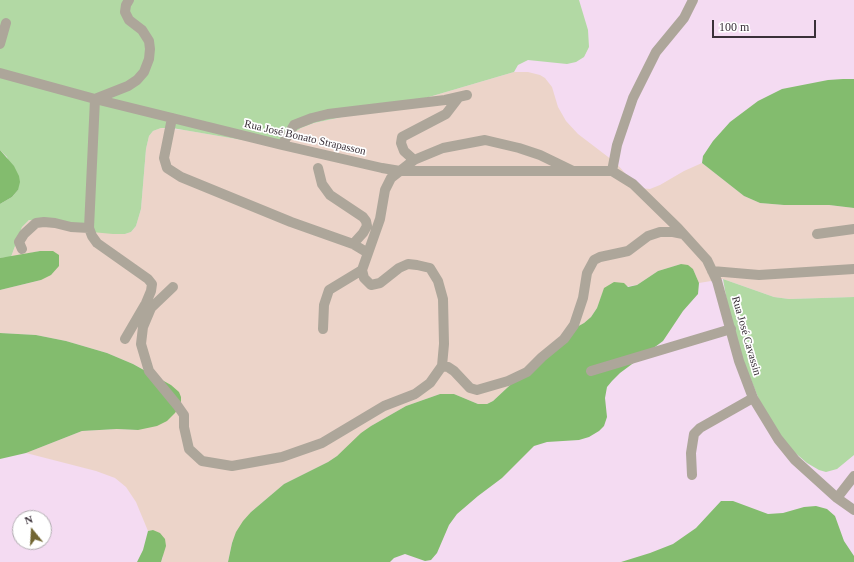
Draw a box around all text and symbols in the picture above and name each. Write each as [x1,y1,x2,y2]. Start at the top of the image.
scale bar [714,12,818,38]
text: 100 m [719,20,749,34]
street label: Rua José Bonato Strapasson [243,118,367,158]
street label: Rua José Cavassin [728,295,764,377]
north arrow [12,510,52,550]
text: N [23,513,34,526]

